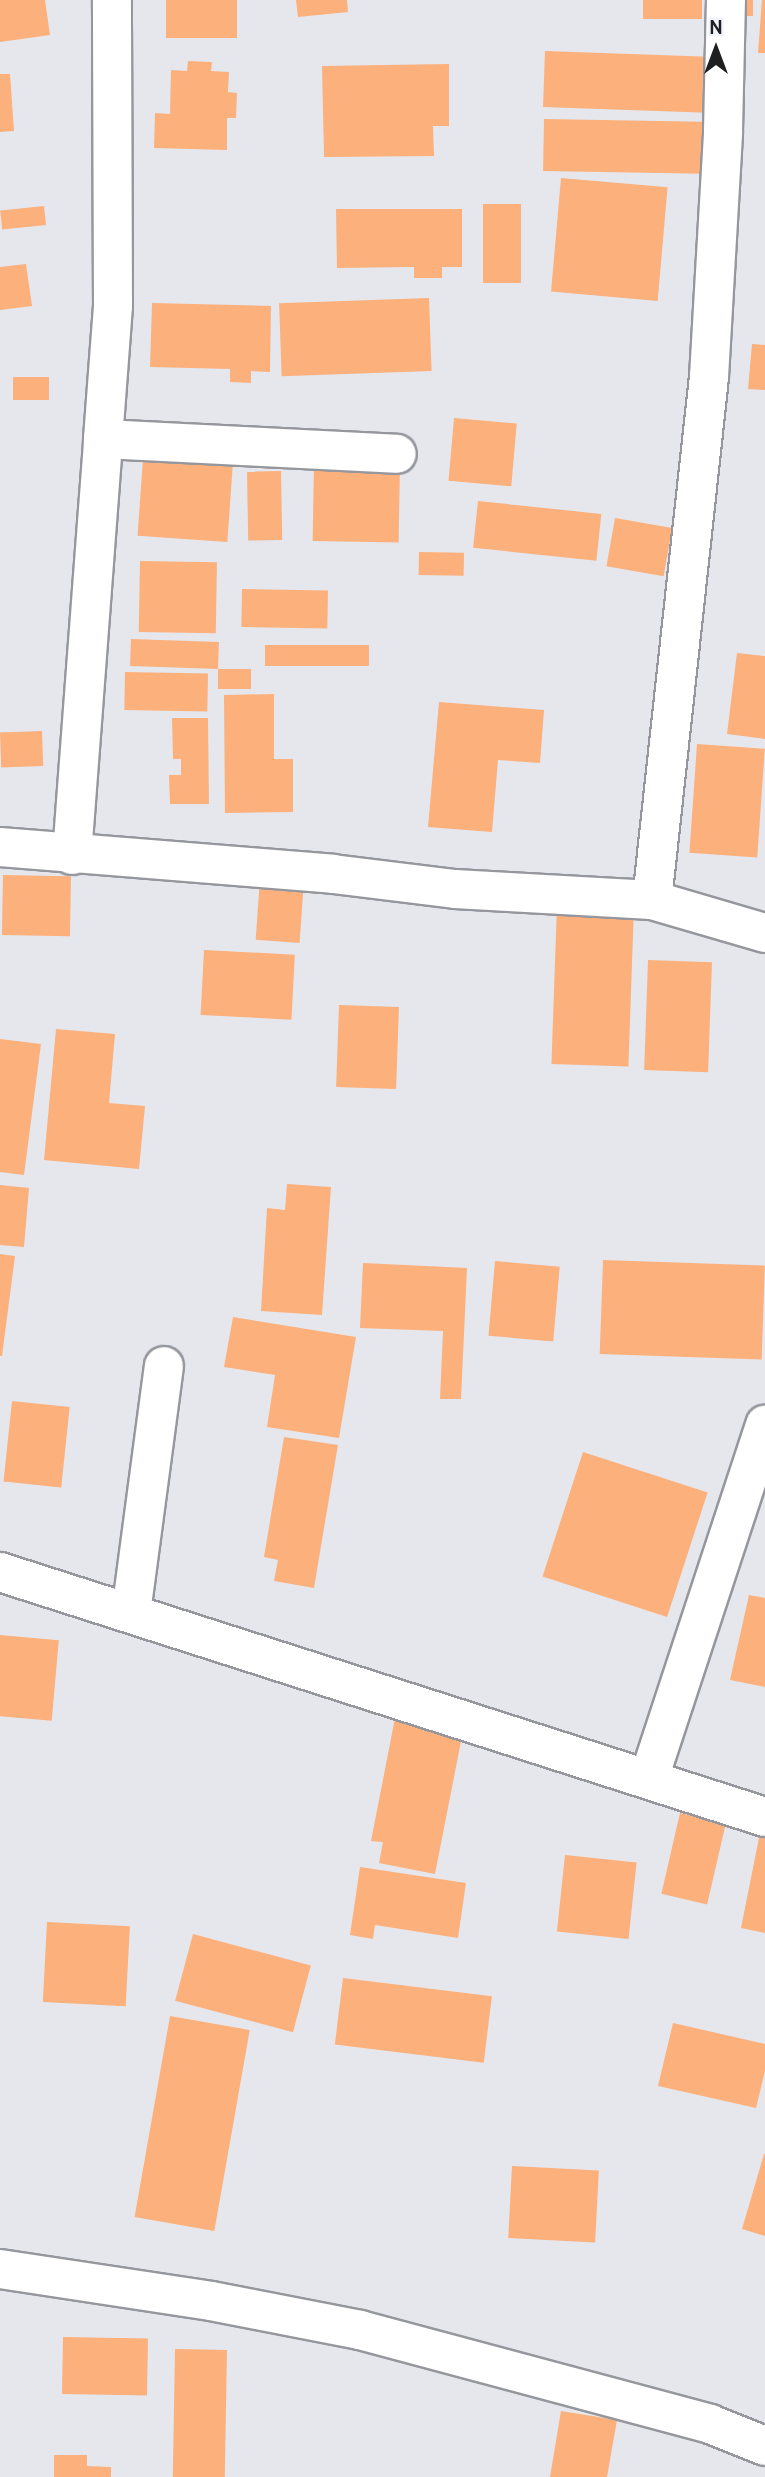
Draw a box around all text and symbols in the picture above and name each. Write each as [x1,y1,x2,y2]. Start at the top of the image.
north arrow [681,14,751,84]
text: N [709,16,723,39]

